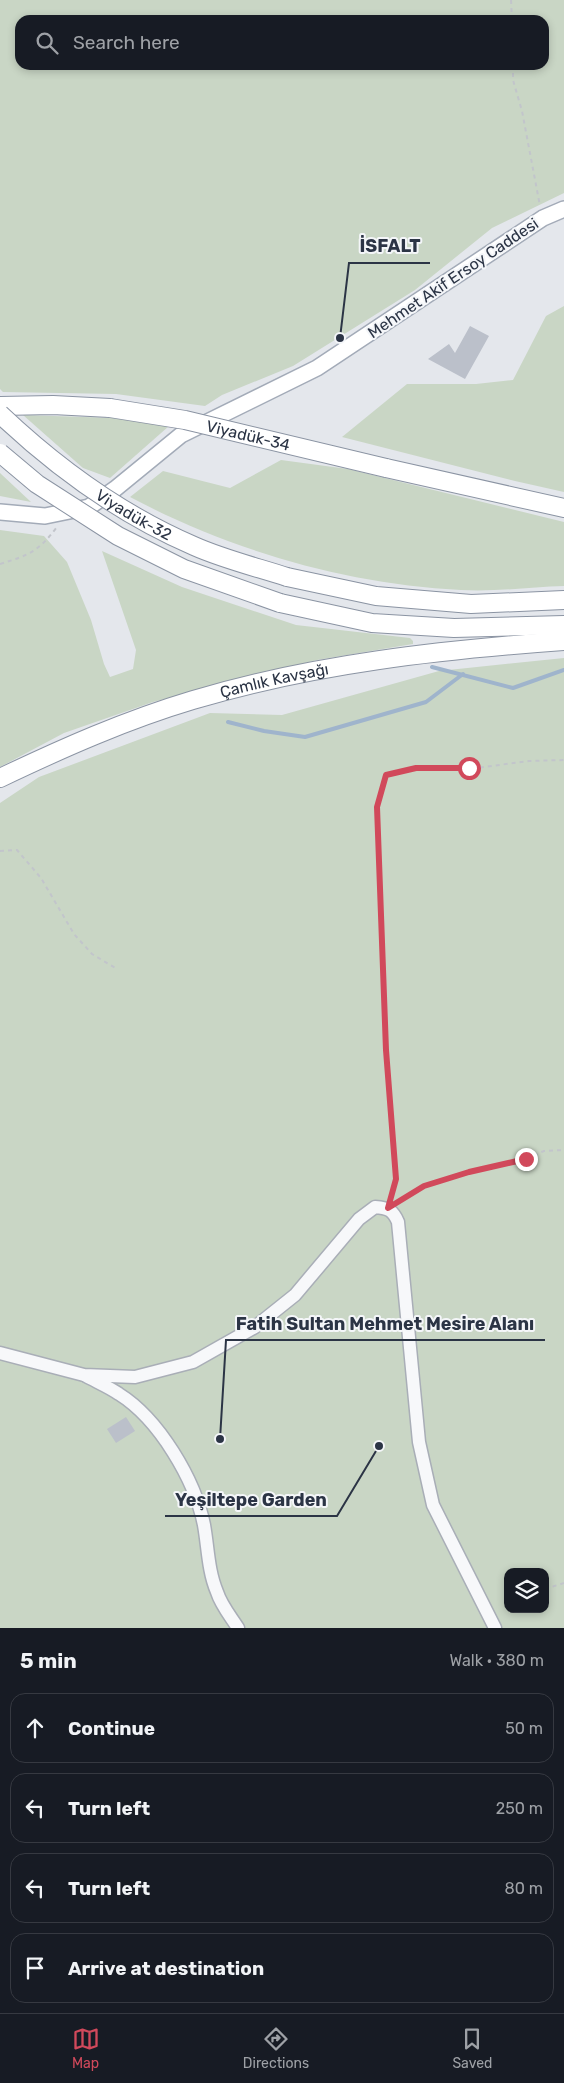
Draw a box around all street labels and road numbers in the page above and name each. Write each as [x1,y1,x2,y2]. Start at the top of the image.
street label: Mehmet Akif Ersoy Caddesi [364,214,542,342]
street label: Viyadük-34 [205,416,292,454]
street label: Viyadük-32 [92,485,175,544]
street label: Çamlık Kavşağı [218,659,330,701]

